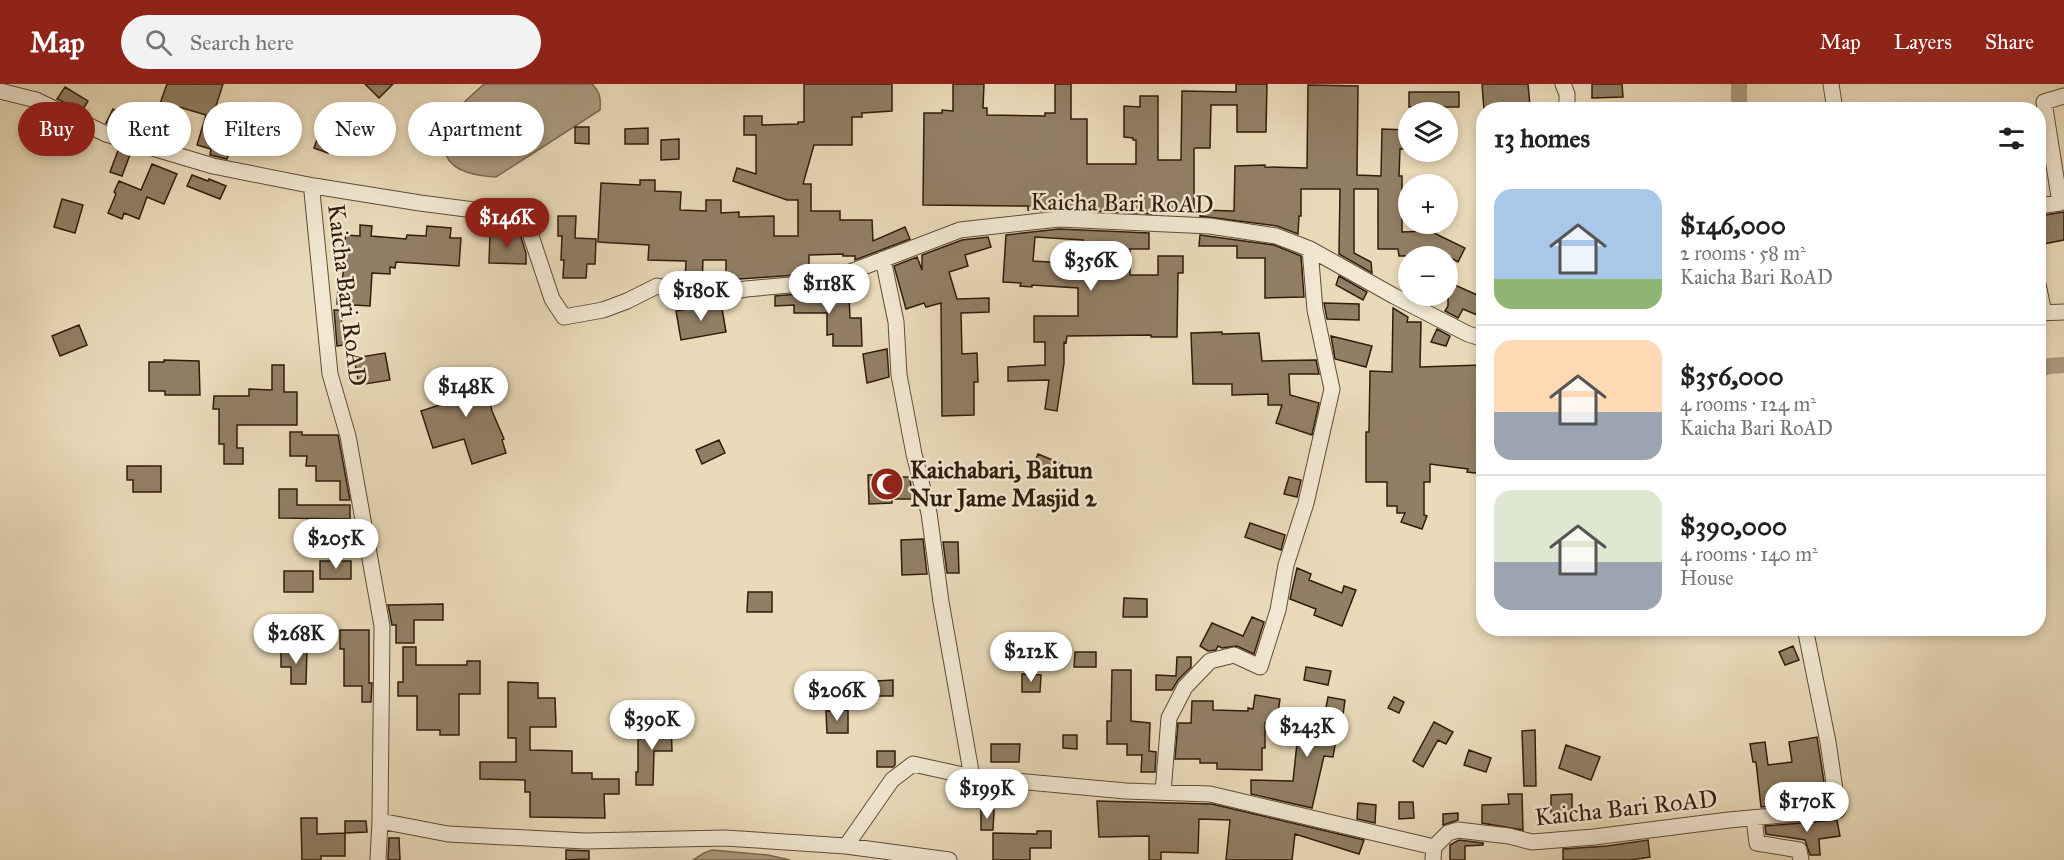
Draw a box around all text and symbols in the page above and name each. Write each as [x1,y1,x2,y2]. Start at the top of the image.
search box [121,15,541,69]
text: Map [30,25,85,60]
icon: search [142,26,175,59]
text: Search here [190,29,294,56]
text: Map [1820,29,1861,55]
text: Layers [1894,29,1952,55]
text: Share [1985,29,2034,55]
chip: Buy [18,102,95,156]
chip: Rent [107,102,191,156]
chip: Filters [203,102,302,156]
chip: New [314,102,396,156]
chip: Apartment [408,102,544,156]
map controls [1398,102,1458,306]
button: layers [1398,102,1458,162]
text: 13 homes [1494,122,1590,154]
icon: filters [1995,122,2028,155]
button: + [1398,174,1458,234]
street label: Kaicha Bari RoAD [1030,186,1214,220]
pin: $146K [465,198,549,249]
street label: Kaicha Bari RoAD [321,202,373,388]
text: $146K [479,205,535,229]
text: $146,000 [1680,209,1786,241]
icon: home [1542,213,1614,285]
pin: $356K [1049,241,1133,292]
text: 2 rooms · 58 m² [1680,241,1806,265]
button: − [1398,246,1458,306]
text: $356K [1064,248,1118,272]
pin: $118K [787,264,871,315]
text: Kaicha Bari RoAD [1680,265,1833,289]
pin: $180K [659,271,743,322]
text: $118K [803,271,855,295]
text: $180K [673,278,729,302]
text: $356,000 [1680,360,1784,392]
icon: home [1542,364,1614,436]
pin: $148K [424,367,508,418]
text: $148K [438,374,494,398]
text: 4 rooms · 124 m² [1680,392,1816,416]
text: Kaicha Bari RoAD [1680,416,1833,440]
place label: Kaichabari, Baitun Nur Jame Masjid 2 [910,455,1098,513]
mosque icon: Kaichabari, Baitun Nur Jame Masjid 2 [869,466,905,502]
text: $390,000 [1680,510,1787,542]
icon: home [1542,514,1614,586]
pin: $205K [294,519,378,570]
text: $205K [308,526,365,550]
text: 4 rooms · 140 m² [1680,542,1818,566]
text: House [1680,566,1734,590]
pin: $268K [254,614,338,665]
text: $268K [268,621,324,645]
pin: $212K [989,632,1073,683]
text: $212K [1004,639,1058,663]
pin: $206K [795,671,879,722]
text: $206K [808,678,866,702]
pin: $390K [610,700,694,751]
text: $390K [624,707,680,731]
pin: $243K [1265,707,1349,758]
text: $243K [1279,714,1335,738]
pin: $199K [945,769,1029,820]
text: $199K [959,776,1015,800]
pin: $170K [1765,782,1849,833]
street label: Kaicha Bari RoAD [1533,784,1719,832]
text: $170K [1779,789,1835,813]

